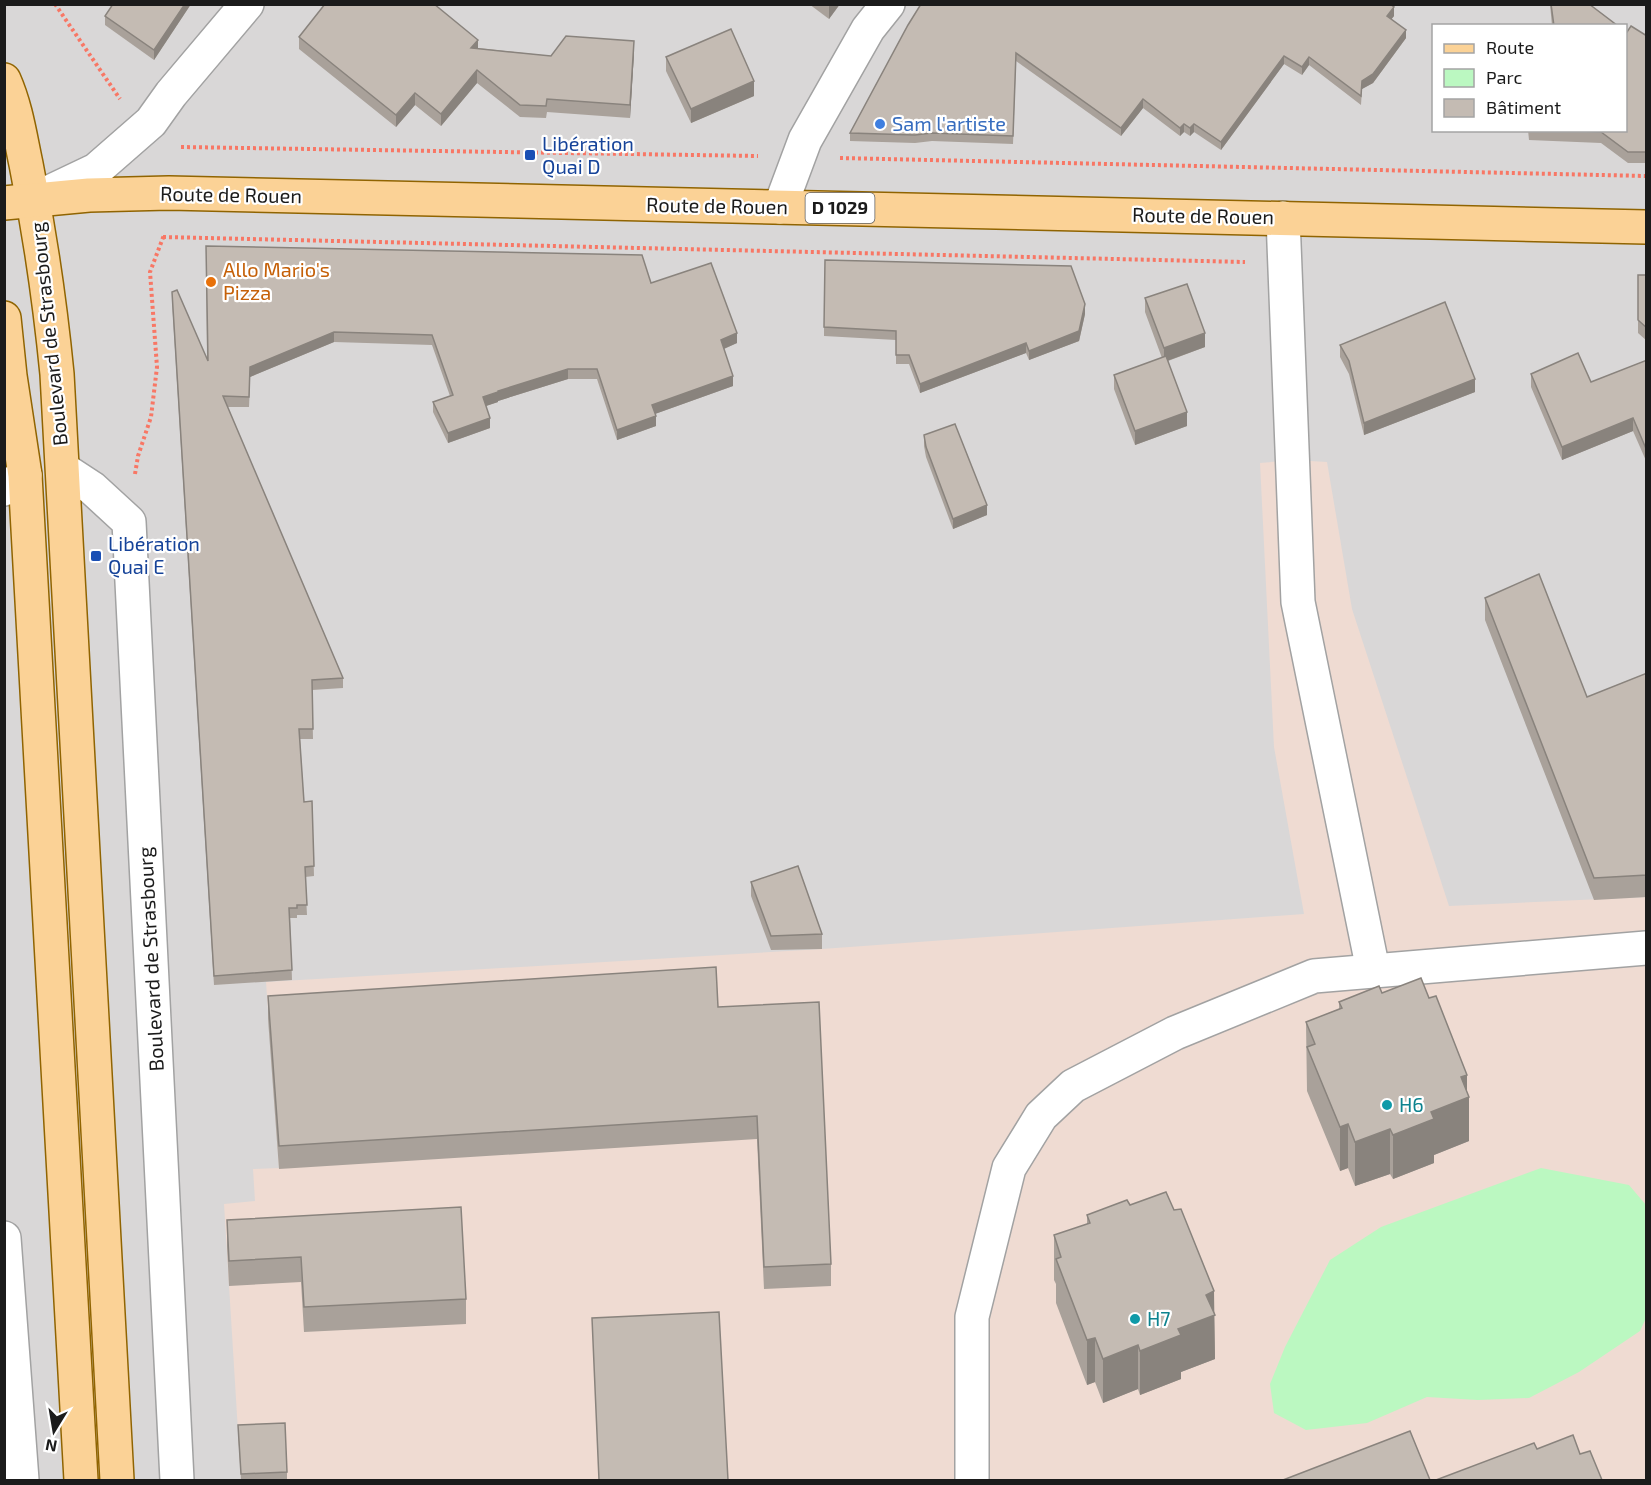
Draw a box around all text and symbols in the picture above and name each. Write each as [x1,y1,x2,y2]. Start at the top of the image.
legend [1432,24,1627,132]
text: Route [1486,36,1534,58]
text: Parc [1486,66,1522,88]
text: Bâtiment [1486,96,1561,118]
place label: Sam l'artiste [892,111,1006,135]
marker: Sam l'artiste [873,117,887,131]
place label: Libération Quai D [542,131,634,178]
marker: Libération Quai D [523,148,537,162]
street label: Route de Rouen [160,181,302,207]
street label: Route de Rouen [646,192,788,218]
road number: D 1029 [806,193,874,223]
street label: Route de Rouen [1132,202,1274,228]
street label: Boulevard de Strasbourg [24,221,72,447]
place label: Allo Mario's Pizza [223,257,330,304]
marker: Allo Mario's Pizza [204,275,218,289]
place label: Libération Quai E [108,531,200,578]
marker: Libération Quai E [89,549,103,563]
street label: Boulevard de Strasbourg [132,846,168,1072]
place label: H6 [1399,1092,1424,1116]
marker: H6 [1380,1098,1394,1112]
place label: H7 [1147,1306,1171,1330]
marker: H7 [1128,1312,1142,1326]
north arrow [24,1401,84,1461]
text: N [44,1436,59,1457]

